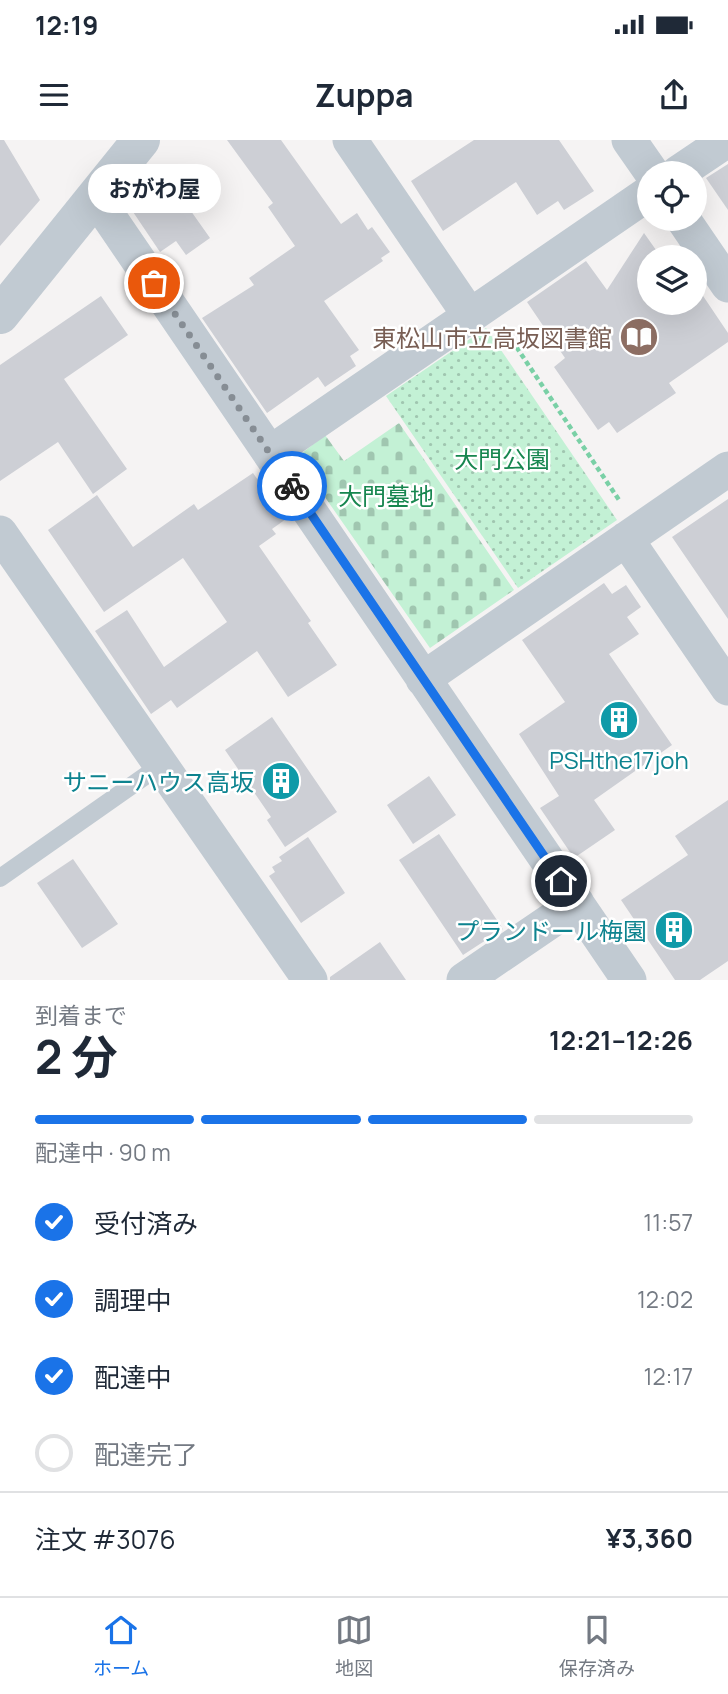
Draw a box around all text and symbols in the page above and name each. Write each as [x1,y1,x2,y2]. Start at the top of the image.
text: 12:19 [35,7,98,43]
text: Zuppa [314,73,414,117]
icon: menu [35,76,73,114]
icon: share [655,76,693,114]
map controls [637,161,707,315]
button: locate [637,161,707,231]
callout: おがわ屋 [88,164,220,213]
text: おがわ屋 [109,172,201,204]
button: layers [637,245,707,315]
pin [124,253,184,313]
icon: bag [135,264,173,302]
library icon: 東松山市立高坂図書館 [618,316,660,358]
place label: 東松山市立高坂図書館 [372,321,612,354]
park label: 大門公園 [454,442,550,475]
courier [257,451,327,521]
icon: bike [273,467,311,505]
park label: 大門墓地 [338,479,434,512]
building icon: PSHthe17joh [598,699,640,741]
place label: PSHthe17joh [549,743,689,776]
building icon: サニーハウス高坂 [260,760,302,802]
place label: サニーハウス高坂 [62,765,254,798]
pin [531,851,591,911]
icon: home [542,862,580,900]
building icon: プランドール梅園 [653,909,695,951]
place label: プランドール梅園 [455,914,647,947]
text: 到着まで [35,999,127,1031]
text: 12:21–12:26 [549,1022,693,1058]
text: 2 分 [35,1025,118,1088]
text: 配達中 · 90 m [35,1136,171,1168]
icon: check [35,1203,73,1241]
text: 受付済み [94,1205,198,1241]
text: 11:57 [643,1206,693,1238]
icon: check [35,1280,73,1318]
text: 調理中 [94,1282,172,1318]
text: 12:02 [637,1283,693,1315]
icon: check [35,1357,73,1395]
text: 配達中 [94,1359,172,1395]
text: 12:17 [644,1360,693,1392]
text: 配達完了 [94,1436,198,1472]
text: ¥3,360 [606,1520,693,1556]
text: 注文 #3076 [35,1521,176,1557]
tab: ホーム [93,1611,149,1681]
tab: 地図 [335,1611,373,1681]
tab: 保存済み [559,1611,635,1681]

